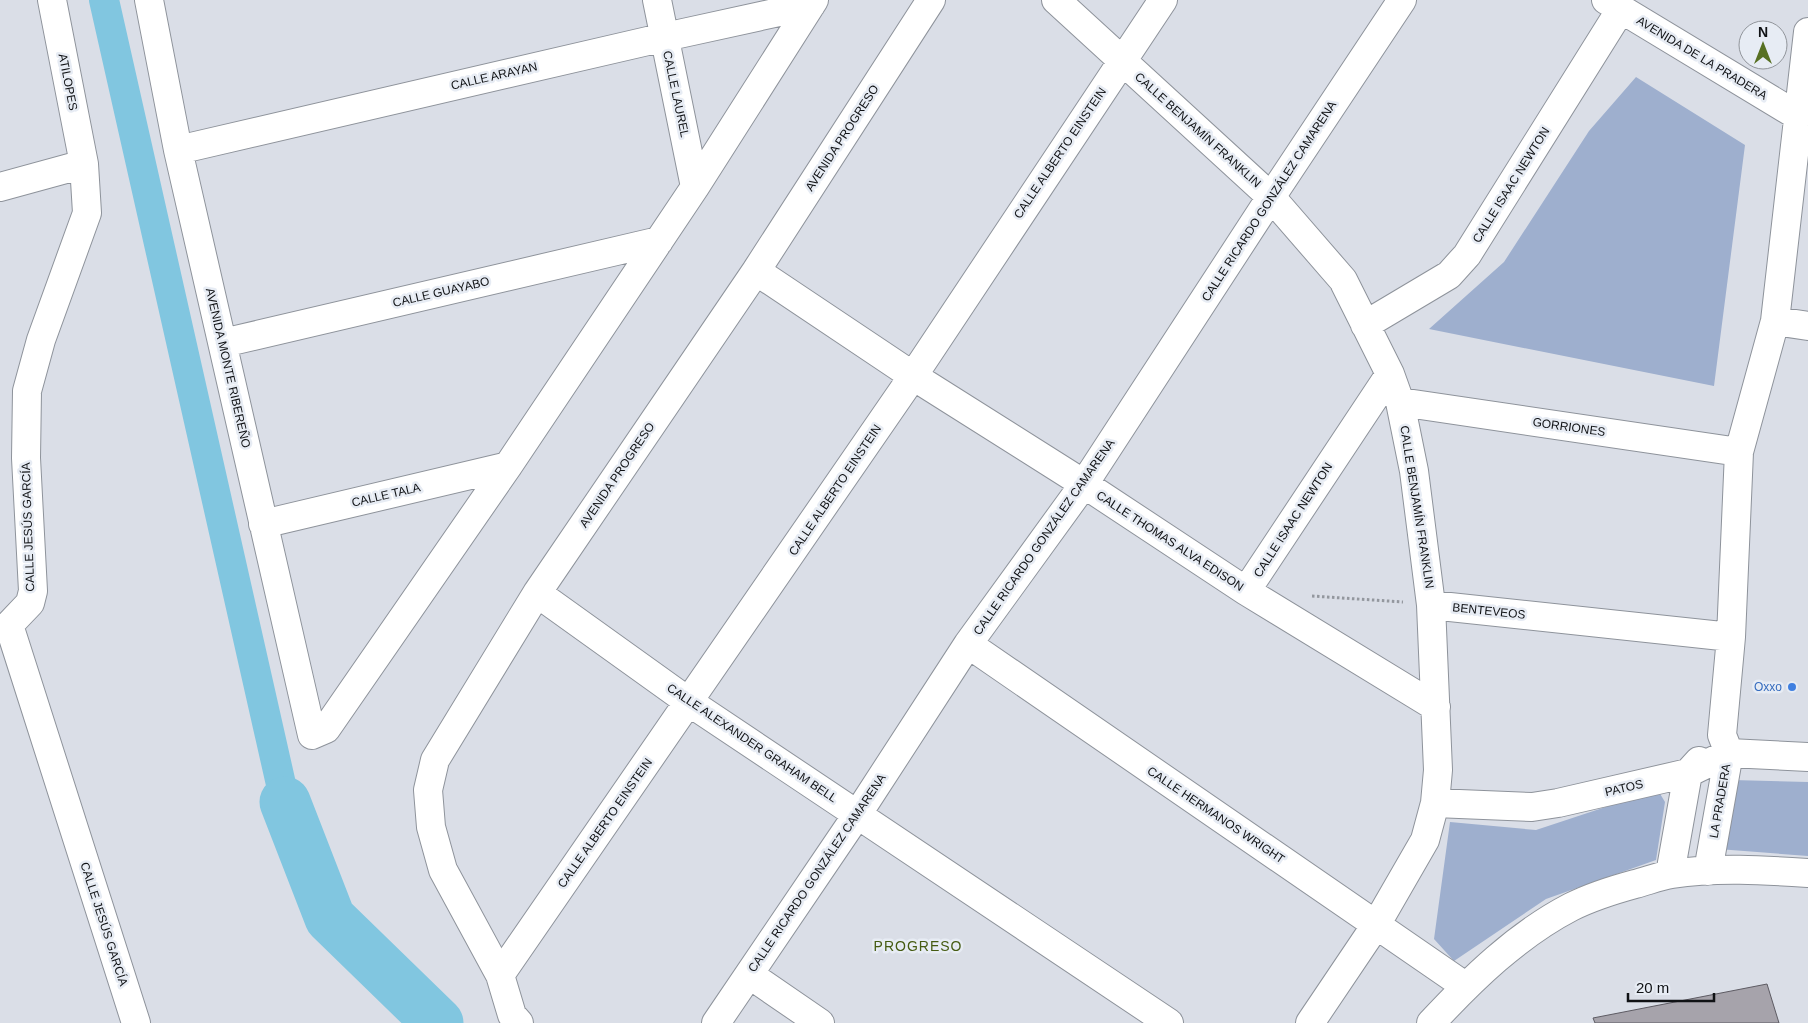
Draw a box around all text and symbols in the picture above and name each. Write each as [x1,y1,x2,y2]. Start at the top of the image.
street label: AVENIDA DE LA PRADERA [1634,13,1770,103]
north arrow [1738,20,1788,70]
street label: CALLE LAUREL [660,49,692,139]
street label: ATILOPES [56,52,80,112]
street label: CALLE ARAYAN [449,59,539,93]
street label: CALLE BENJAMÍN FRANKLIN [1132,69,1265,190]
street label: AVENIDA PROGRESO [802,82,882,194]
street label: CALLE ALBERTO EINSTEIN [1011,85,1109,221]
street label: CALLE RICARDO GONZÁLEZ CAMARENA [1198,98,1339,304]
street label: CALLE ISAAC NEWTON [1470,125,1552,245]
street label: CALLE GUAYABO [391,274,491,310]
street label: AVENIDA MONTE RIBEREÑO [203,287,253,449]
street label: GORRIONES [1532,415,1606,439]
street label: AVENIDA PROGRESO [577,420,657,530]
street label: CALLE ALBERTO EINSTEIN [786,422,884,558]
street label: CALLE BENJAMÍN FRANKLIN [1397,424,1438,589]
street label: CALLE RICARDO GONZÁLEZ CAMARENA [970,436,1117,638]
street label: CALLE ISAAC NEWTON [1251,460,1335,580]
street label: CALLE JESÚS GARCÍA [18,462,37,592]
street label: CALLE TALA [350,480,422,510]
street label: CALLE THOMAS ALVA EDISON [1094,488,1246,594]
street label: BENTEVEOS [1452,600,1526,622]
place label: Oxxo [1754,680,1782,694]
street label: CALLE ALEXANDER GRAHAM BELL [664,681,840,805]
marker: Oxxo [1786,681,1798,693]
street label: CALLE ALBERTO EINSTEIN [555,756,655,890]
street label: LA PRADERA [1707,763,1733,839]
street label: CALLE HERMANOS WRIGHT [1145,764,1288,867]
street label: CALLE RICARDO GONZÁLEZ CAMARENA [744,771,889,975]
street label: PATOS [1604,777,1644,799]
street label: CALLE JESÚS GARCÍA [77,860,132,988]
district label: PROGRESO [874,938,962,954]
scale bar [1628,970,1714,1002]
text: 20 m [1636,979,1669,996]

